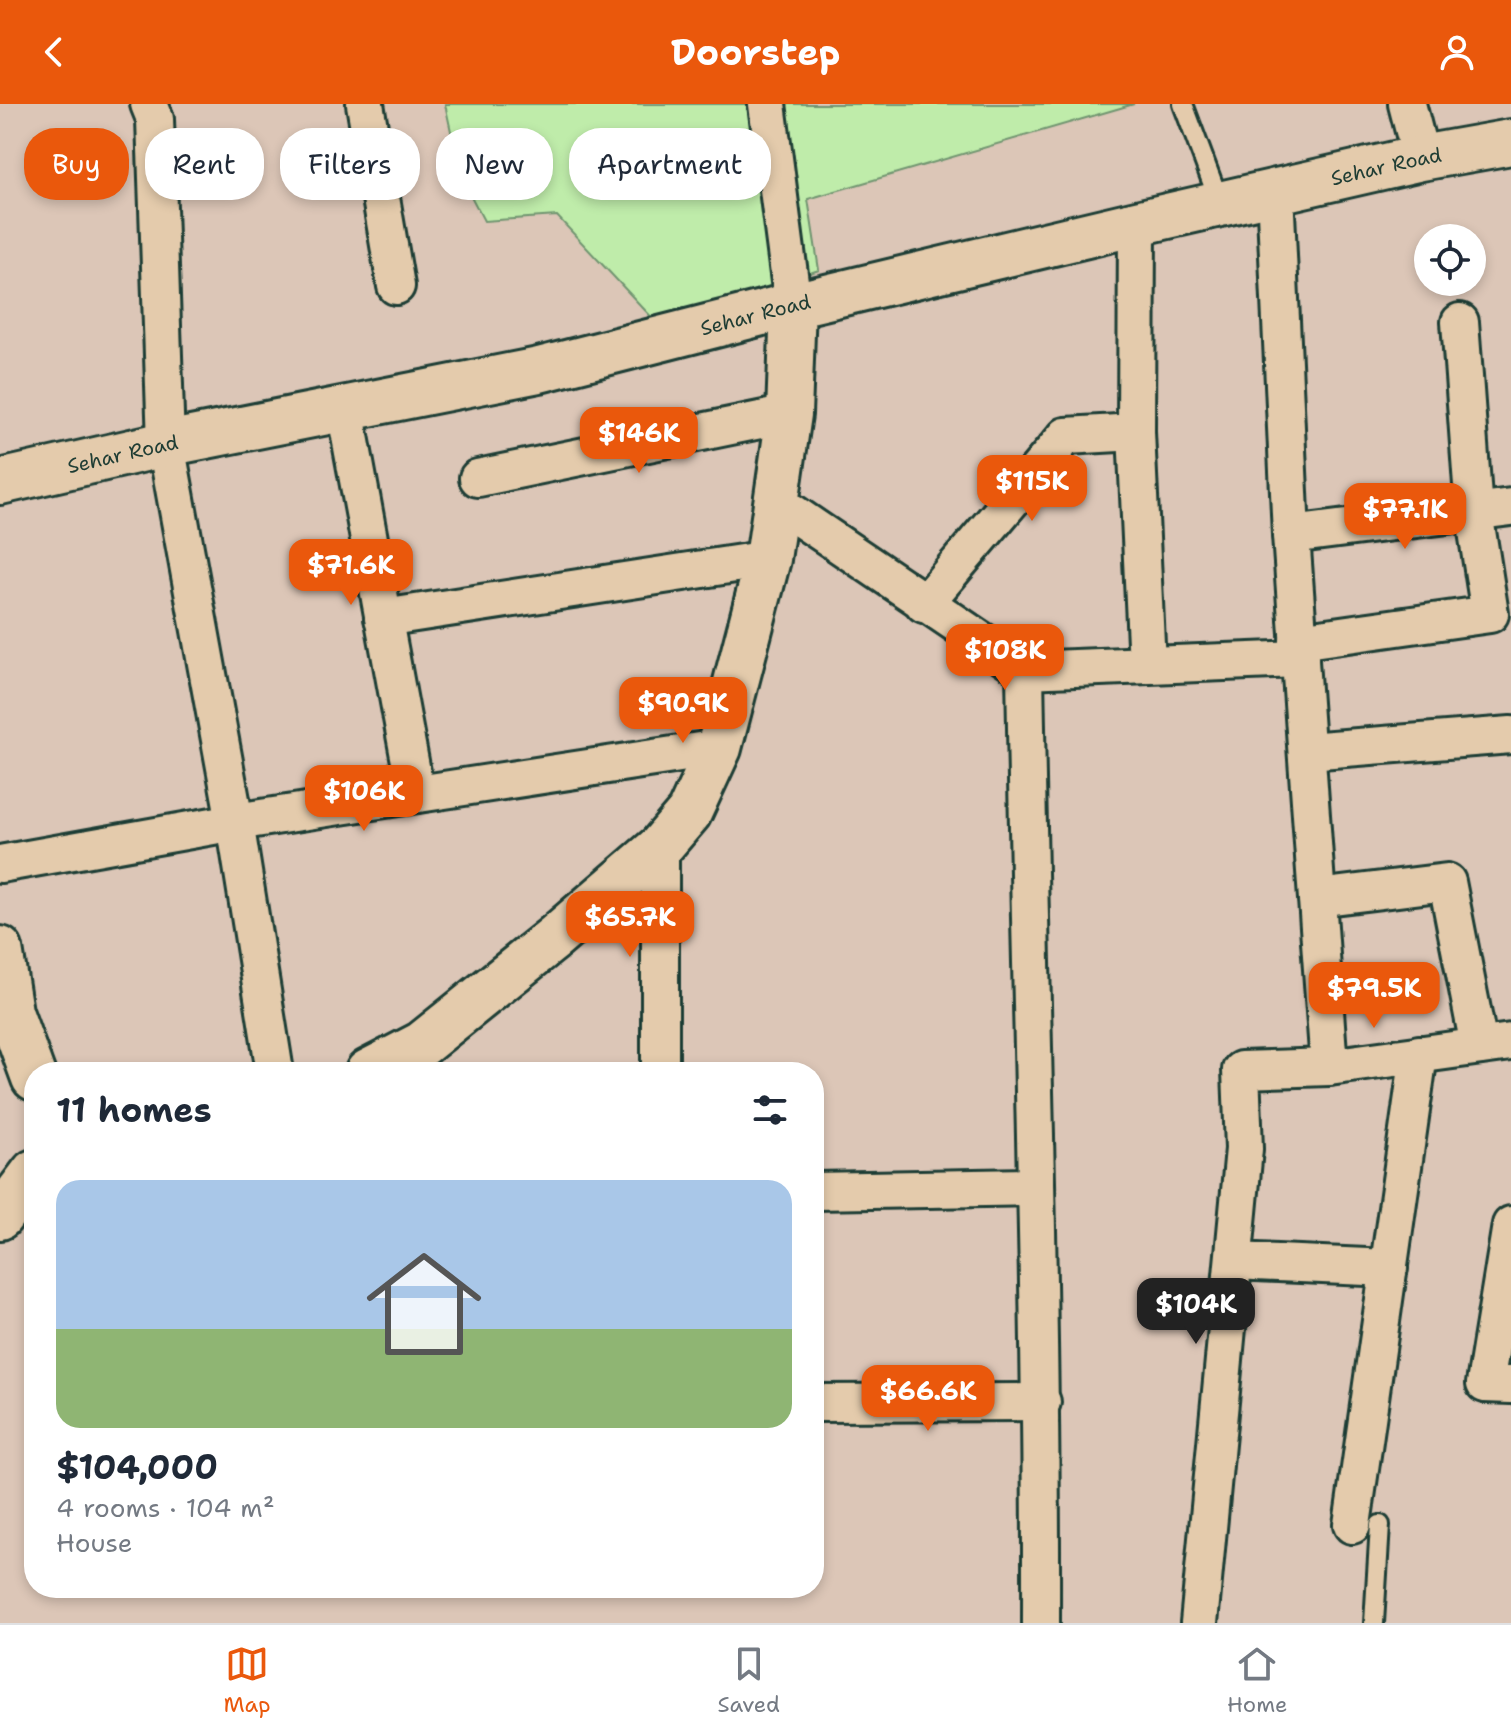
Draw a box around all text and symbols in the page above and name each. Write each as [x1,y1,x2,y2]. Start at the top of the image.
text: Doorstep [671,28,840,77]
icon: back [32,30,76,74]
icon: person [1435,30,1479,74]
chip: Buy [24,128,129,200]
chip: Rent [145,128,264,200]
chip: Filters [280,128,420,200]
chip: New [436,128,553,200]
chip: Apartment [569,128,771,200]
street label: Sehar Road [1328,142,1444,191]
map controls [1414,224,1486,296]
button: locate [1414,224,1486,296]
street label: Sehar Road [698,288,814,341]
pin: $146K [583,407,695,475]
text: $146K [598,415,680,450]
street label: Sehar Road [65,429,181,479]
pin: $115K [976,455,1088,523]
text: $115K [995,463,1069,498]
pin: $77.1K [1340,483,1470,551]
text: $77.1K [1362,491,1448,526]
pin: $71.6K [286,539,416,607]
text: $71.6K [307,547,395,582]
pin: $108K [949,624,1061,692]
text: $108K [964,632,1046,667]
pin: $90.9K [618,677,748,745]
text: $90.9K [637,685,729,720]
pin: $106K [308,765,420,833]
text: $106K [323,773,405,808]
pin: $65.7K [565,891,695,959]
text: $65.7K [584,899,676,934]
pin: $79.5K [1309,962,1439,1030]
text: $79.5K [1327,970,1421,1005]
text: 11 homes [56,1087,212,1133]
icon: filters [748,1088,792,1132]
icon: home [352,1232,496,1376]
pin: $104K [1140,1278,1252,1346]
text: $104K [1155,1286,1237,1321]
pin: $66.6K [863,1365,993,1433]
text: $66.6K [880,1373,976,1408]
text: $104,000 [56,1444,218,1490]
text: 4 rooms · 104 m² [56,1490,275,1525]
text: House [56,1525,132,1560]
tab: Map [223,1642,271,1719]
tab: Saved [718,1642,780,1719]
tab: Home [1227,1642,1288,1719]

